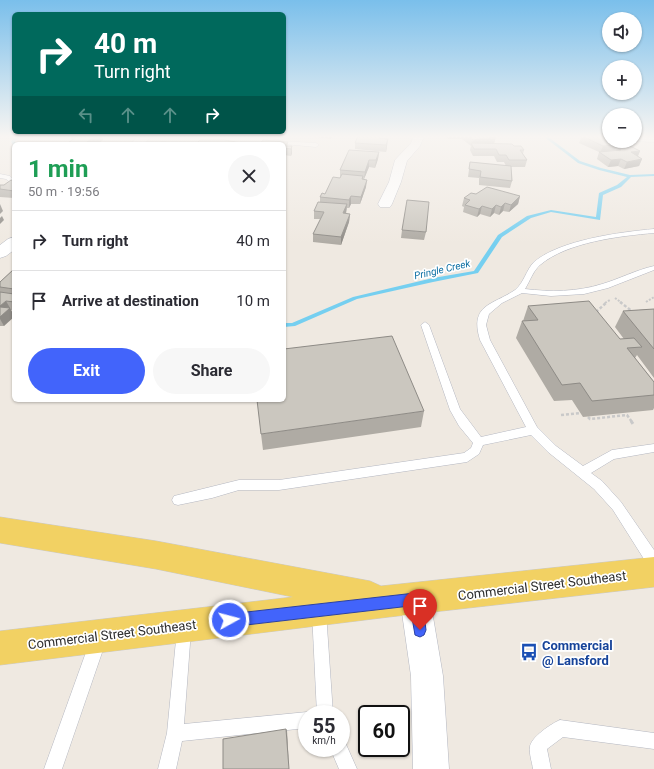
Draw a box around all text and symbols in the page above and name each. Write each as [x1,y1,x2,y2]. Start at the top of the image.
map controls [602,12,642,148]
button: sound [602,12,642,52]
text: 40 m [94,27,157,60]
icon: right [28,28,80,80]
button: + [602,60,642,100]
text: Turn right [94,61,171,82]
icon: left [75,104,97,126]
icon: ahead [117,104,139,126]
icon: ahead [159,104,181,126]
icon: right [201,104,223,126]
button: − [602,108,642,148]
text: 1 min [28,155,88,183]
button: close [228,155,270,197]
text: 50 m · 19:56 [28,184,99,199]
icon: right [28,230,50,252]
text: Turn right [62,232,128,250]
text: 40 m [236,232,270,250]
water label: Pringle Creek [413,257,472,281]
icon: arrive [28,290,50,312]
text: Arrive at destination [62,292,199,310]
text: 10 m [236,292,270,310]
button: Exit [28,348,145,394]
button: Share [153,348,270,394]
street label: Commercial Street Southeast [457,568,627,603]
pin [403,589,437,630]
icon: arrive [409,595,431,617]
position arrow [208,599,250,641]
street label: Commercial Street Southeast [27,617,197,652]
place label: Commercial @ Lansford [542,638,613,668]
bus stop icon: Commercial @ Lansford [519,642,539,662]
speed limit sign: 60 [358,705,410,757]
text: 55 [313,714,335,738]
text: km/h [312,735,336,746]

